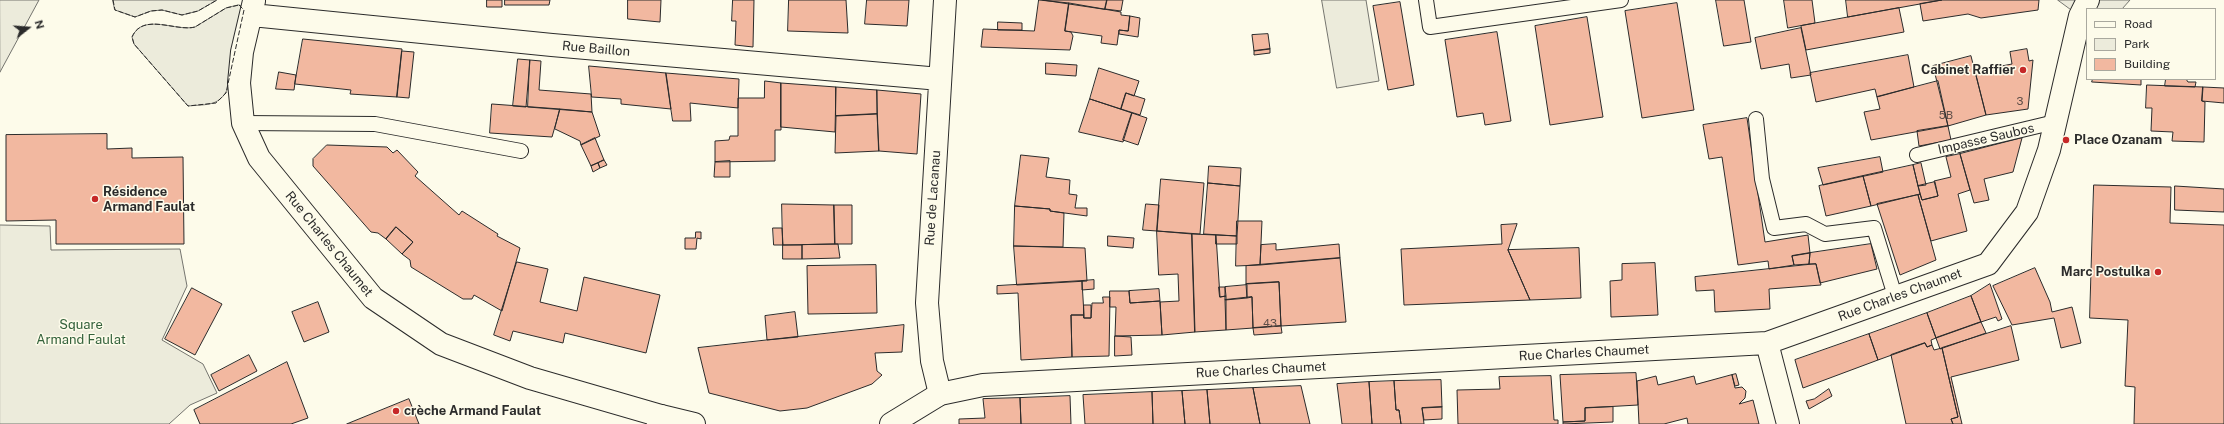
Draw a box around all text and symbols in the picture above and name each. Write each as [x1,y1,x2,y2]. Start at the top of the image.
north arrow [8,8,48,48]
legend [2086,8,2216,80]
text: Road [2124,17,2152,31]
text: N [32,19,46,30]
text: Park [2124,37,2150,51]
street label: Rue Baillon [561,38,631,60]
text: Building [2124,57,2170,71]
place label: Cabinet Raffier [1921,62,2015,78]
marker: Cabinet Raffier [2018,65,2028,75]
house number: 3 [2017,95,2023,109]
house number: 5B [1939,109,1953,123]
street label: Impasse Saubos [1936,120,2036,158]
place label: Place Ozanam [2074,132,2162,148]
marker: Place Ozanam [2061,135,2071,145]
street label: Rue de Lacanau [922,150,944,246]
place label: Résidence Armand Faulat [103,184,195,215]
street label: Rue Charles Chaumet [282,188,376,300]
marker: Résidence Armand Faulat [90,194,100,204]
place label: Marc Postulka [2061,264,2150,280]
street label: Rue Charles Chaumet [1836,265,1964,325]
marker: Marc Postulka [2153,267,2163,277]
park label: Square Armand Faulat [36,317,126,348]
house number: 43 [1263,317,1277,331]
street label: Rue Charles Chaumet [1518,342,1650,364]
street label: Rue Charles Chaumet [1195,359,1327,381]
place label: crèche Armand Faulat [404,403,541,419]
marker: crèche Armand Faulat [391,406,401,416]

